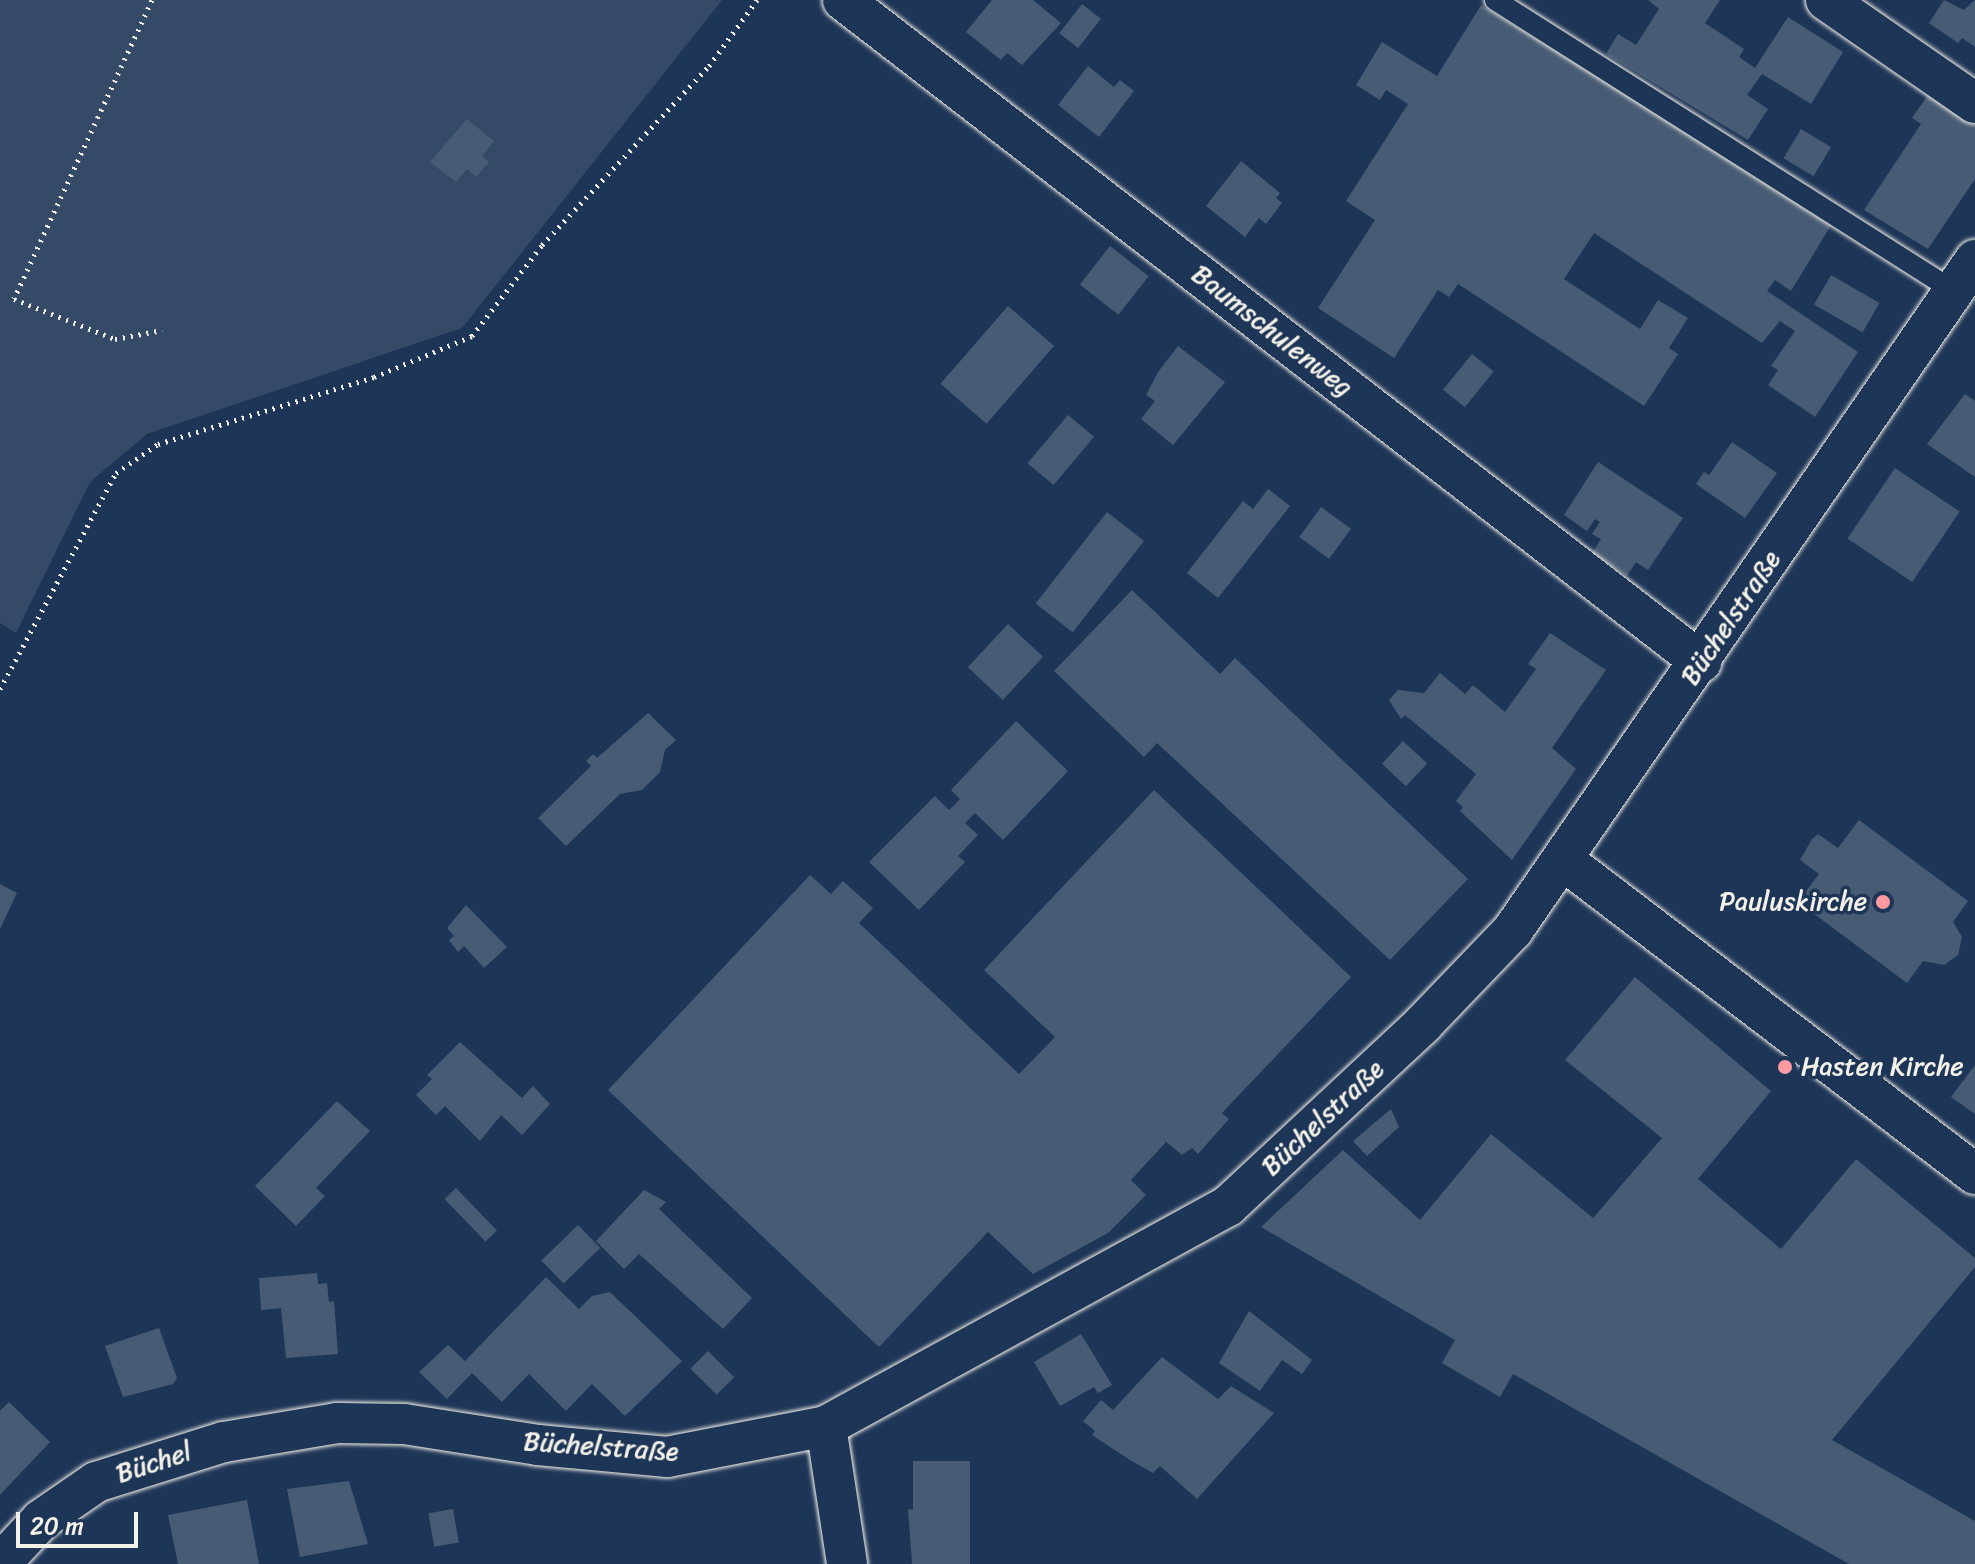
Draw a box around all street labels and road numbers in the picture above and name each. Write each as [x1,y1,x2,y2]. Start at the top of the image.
street label: Baumschulenweg [1185,259,1359,403]
street label: Büchelstraße [1675,545,1787,691]
street label: Büchelstraße [1256,1054,1390,1182]
street label: Büchelstraße [522,1426,680,1468]
street label: Büchel [112,1436,196,1490]

